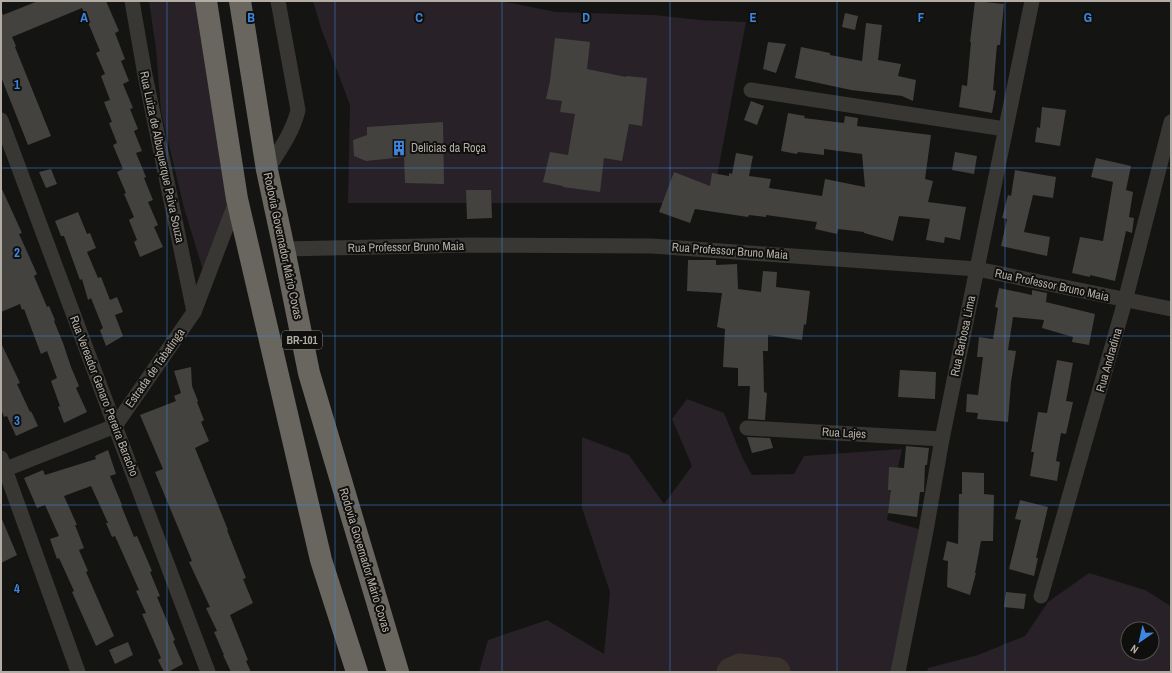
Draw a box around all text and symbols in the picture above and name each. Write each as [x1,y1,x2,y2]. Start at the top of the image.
text: A [80,9,88,26]
text: B [247,9,255,26]
text: C [415,9,423,26]
text: D [582,9,590,26]
text: E [749,9,757,26]
text: F [918,9,925,26]
text: G [1084,9,1092,26]
street label: Rua Luiza de Albuquerque Paiva Souza [136,70,188,245]
text: 1 [14,76,20,93]
building icon: Delicias da Roça [390,139,408,157]
place label: Delicias da Roça [411,140,486,156]
street label: Rodovia Governador Mário Covas [260,171,306,321]
street label: Rua Professor Bruno Maia [348,238,465,256]
street label: Rua Professor Bruno Maia [671,239,789,263]
text: 2 [14,244,20,261]
street label: Rua Professor Bruno Maia [993,265,1111,305]
street label: Rua Barbosa Lima [947,294,979,378]
street label: Rua Vereador Genaro Pereira Baracho [66,313,142,479]
street label: Estrada de Tabatinga [122,325,189,411]
street label: Rua Andradina [1092,326,1126,394]
road number: BR-101 [282,331,322,349]
text: 3 [14,412,20,429]
street label: Rua Lajes [821,424,867,442]
street label: Rodovia Governador Mário Covas [335,486,395,634]
text: 4 [14,580,20,597]
north arrow [1120,621,1160,661]
text: N [1128,642,1141,657]

